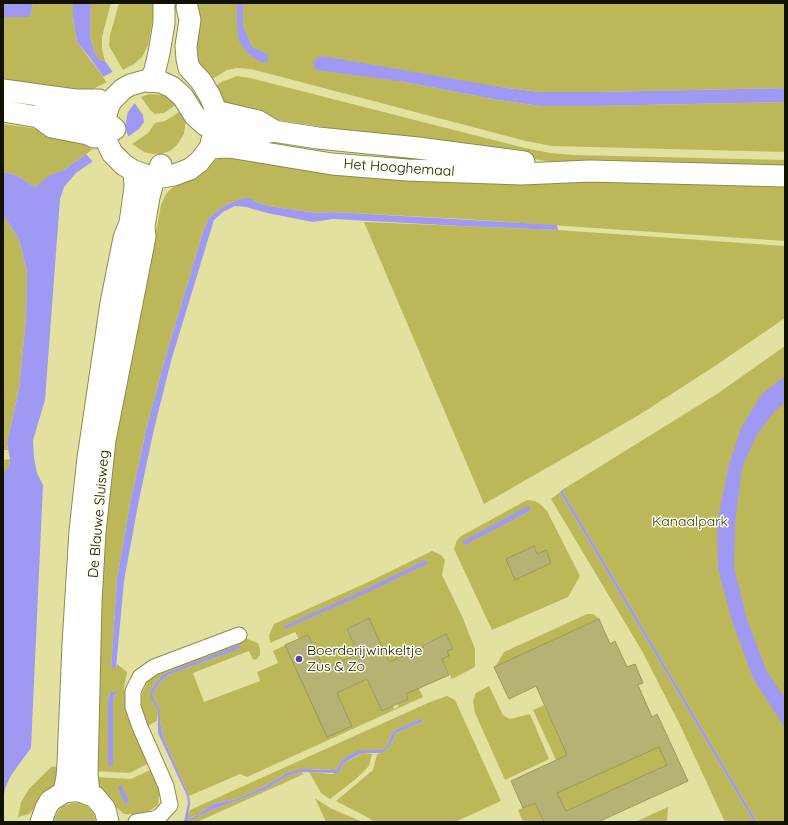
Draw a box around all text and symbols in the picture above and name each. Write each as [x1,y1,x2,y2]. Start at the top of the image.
street label: Het Hooghemaal [343,156,455,180]
street label: De Blauwe Sluisweg [85,449,113,579]
park label: Kanaalpark [652,514,728,530]
place label: Boerderijwinkeltje Zus & Zo [307,643,422,676]
marker: Boerderijwinkeltje Zus & Zo [294,654,304,664]

